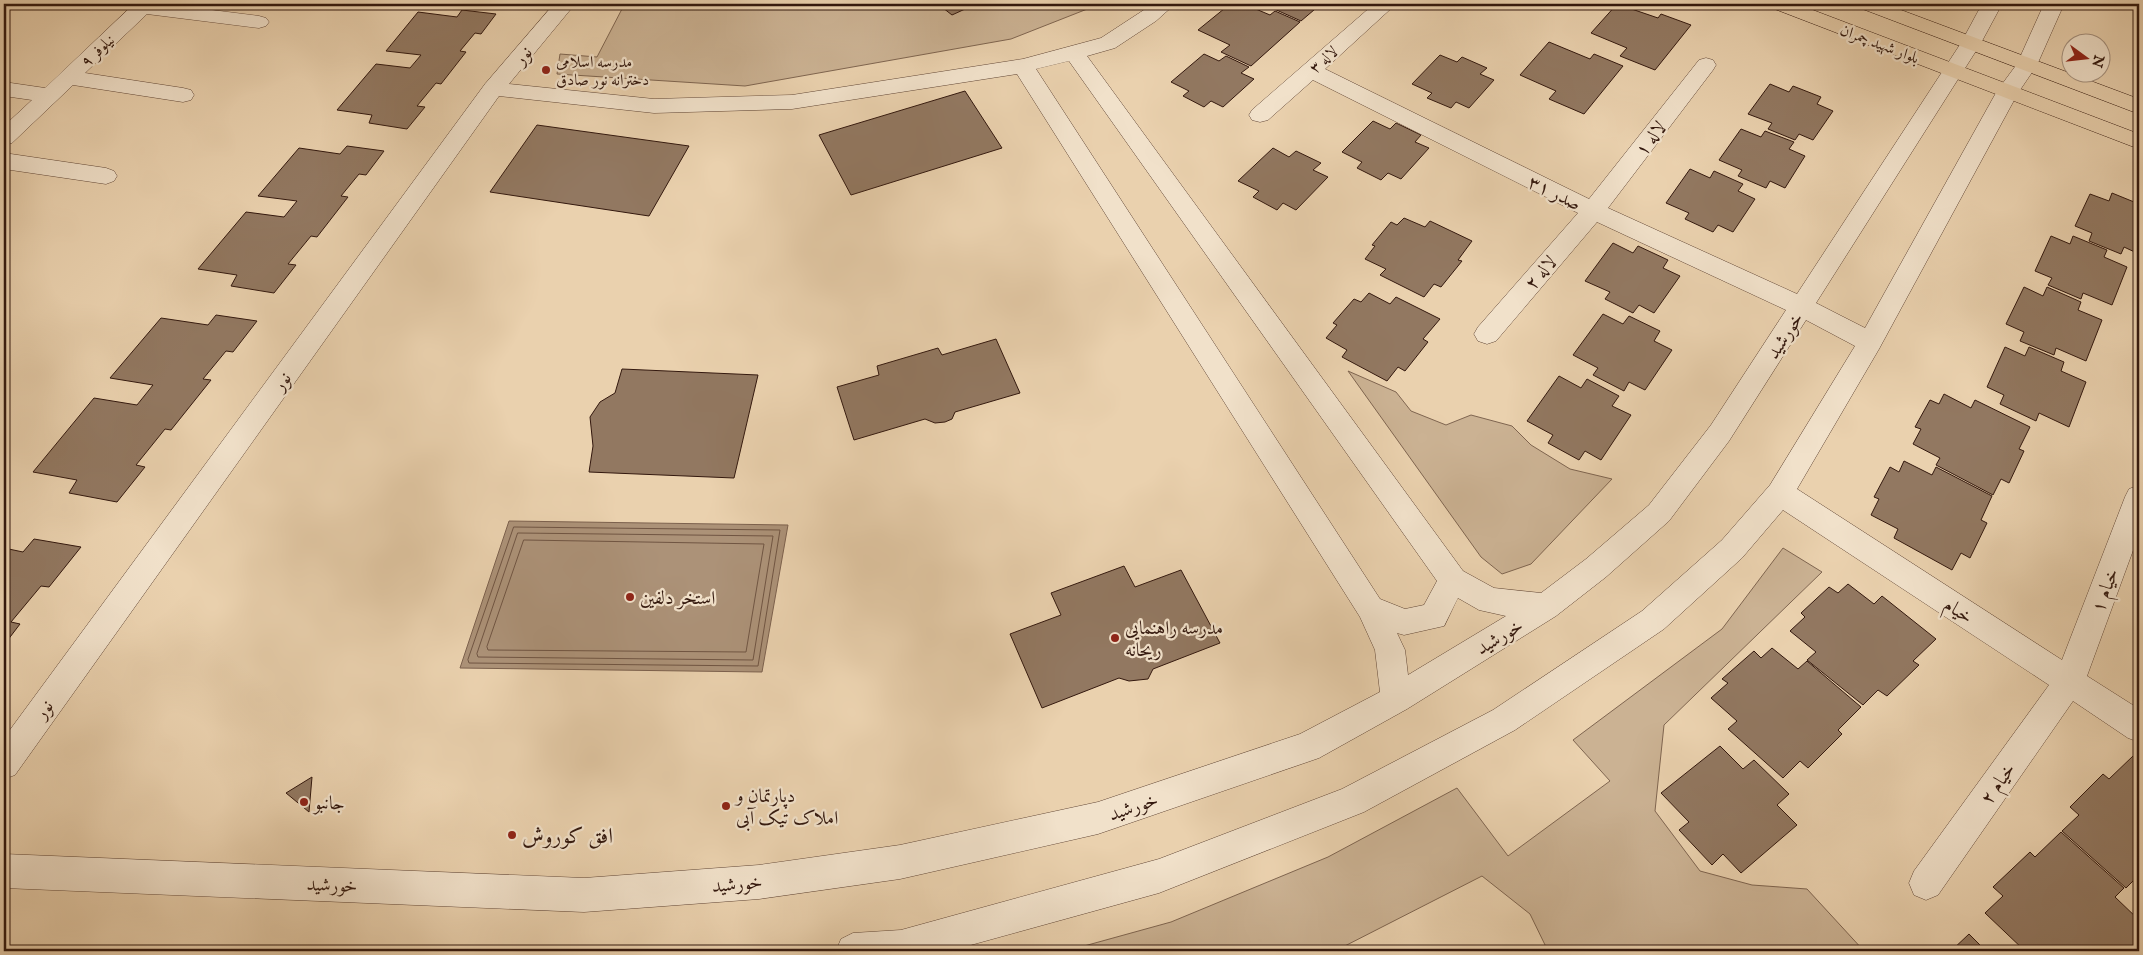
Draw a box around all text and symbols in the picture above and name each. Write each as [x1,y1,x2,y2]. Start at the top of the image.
street label: بلوار شهید چمران [1837,21,1922,69]
street label: نیلوفر ۹ [77,31,120,72]
north arrow [2060,32,2110,82]
street label: نور [507,42,538,72]
street label: لاله ۳ [1306,42,1343,79]
text: N [2087,52,2108,69]
place label: مدرسه اسلامی دخترانه نور صادق [556,53,649,91]
marker: مدرسه اسلامی دخترانه نور صادق [540,64,552,76]
street label: لاله ۱ [1630,117,1673,162]
street label: صدر ۳۱ [1524,171,1585,217]
street label: لاله ۲ [1520,251,1563,295]
street label: خورشید [1762,308,1810,364]
street label: نور [267,368,298,398]
street label: خیام ۱ [2087,565,2128,617]
place label: استخر دلفین [640,587,715,611]
marker: استخر دلفین [624,591,636,603]
street label: خیام [1937,593,1977,632]
street label: خورشید [1472,614,1528,661]
place label: مدرسه راهنمایی ریحانه [1125,617,1223,663]
marker: مدرسه راهنمایی ریحانه [1109,632,1121,644]
street label: نور [29,696,60,726]
street label: خیام ۲ [1976,759,2024,811]
place label: دپارتمان و املاک تیک آبی [734,785,838,832]
street label: خورشید [1106,788,1162,828]
place label: جانبو [312,792,345,816]
marker: جانبو [298,796,310,808]
marker: دپارتمان و املاک تیک آبی [720,800,732,812]
place label: افق کوروش [522,823,613,851]
marker: افق کوروش [506,829,518,841]
street label: خورشید [711,871,764,899]
street label: خورشید [306,873,358,899]

